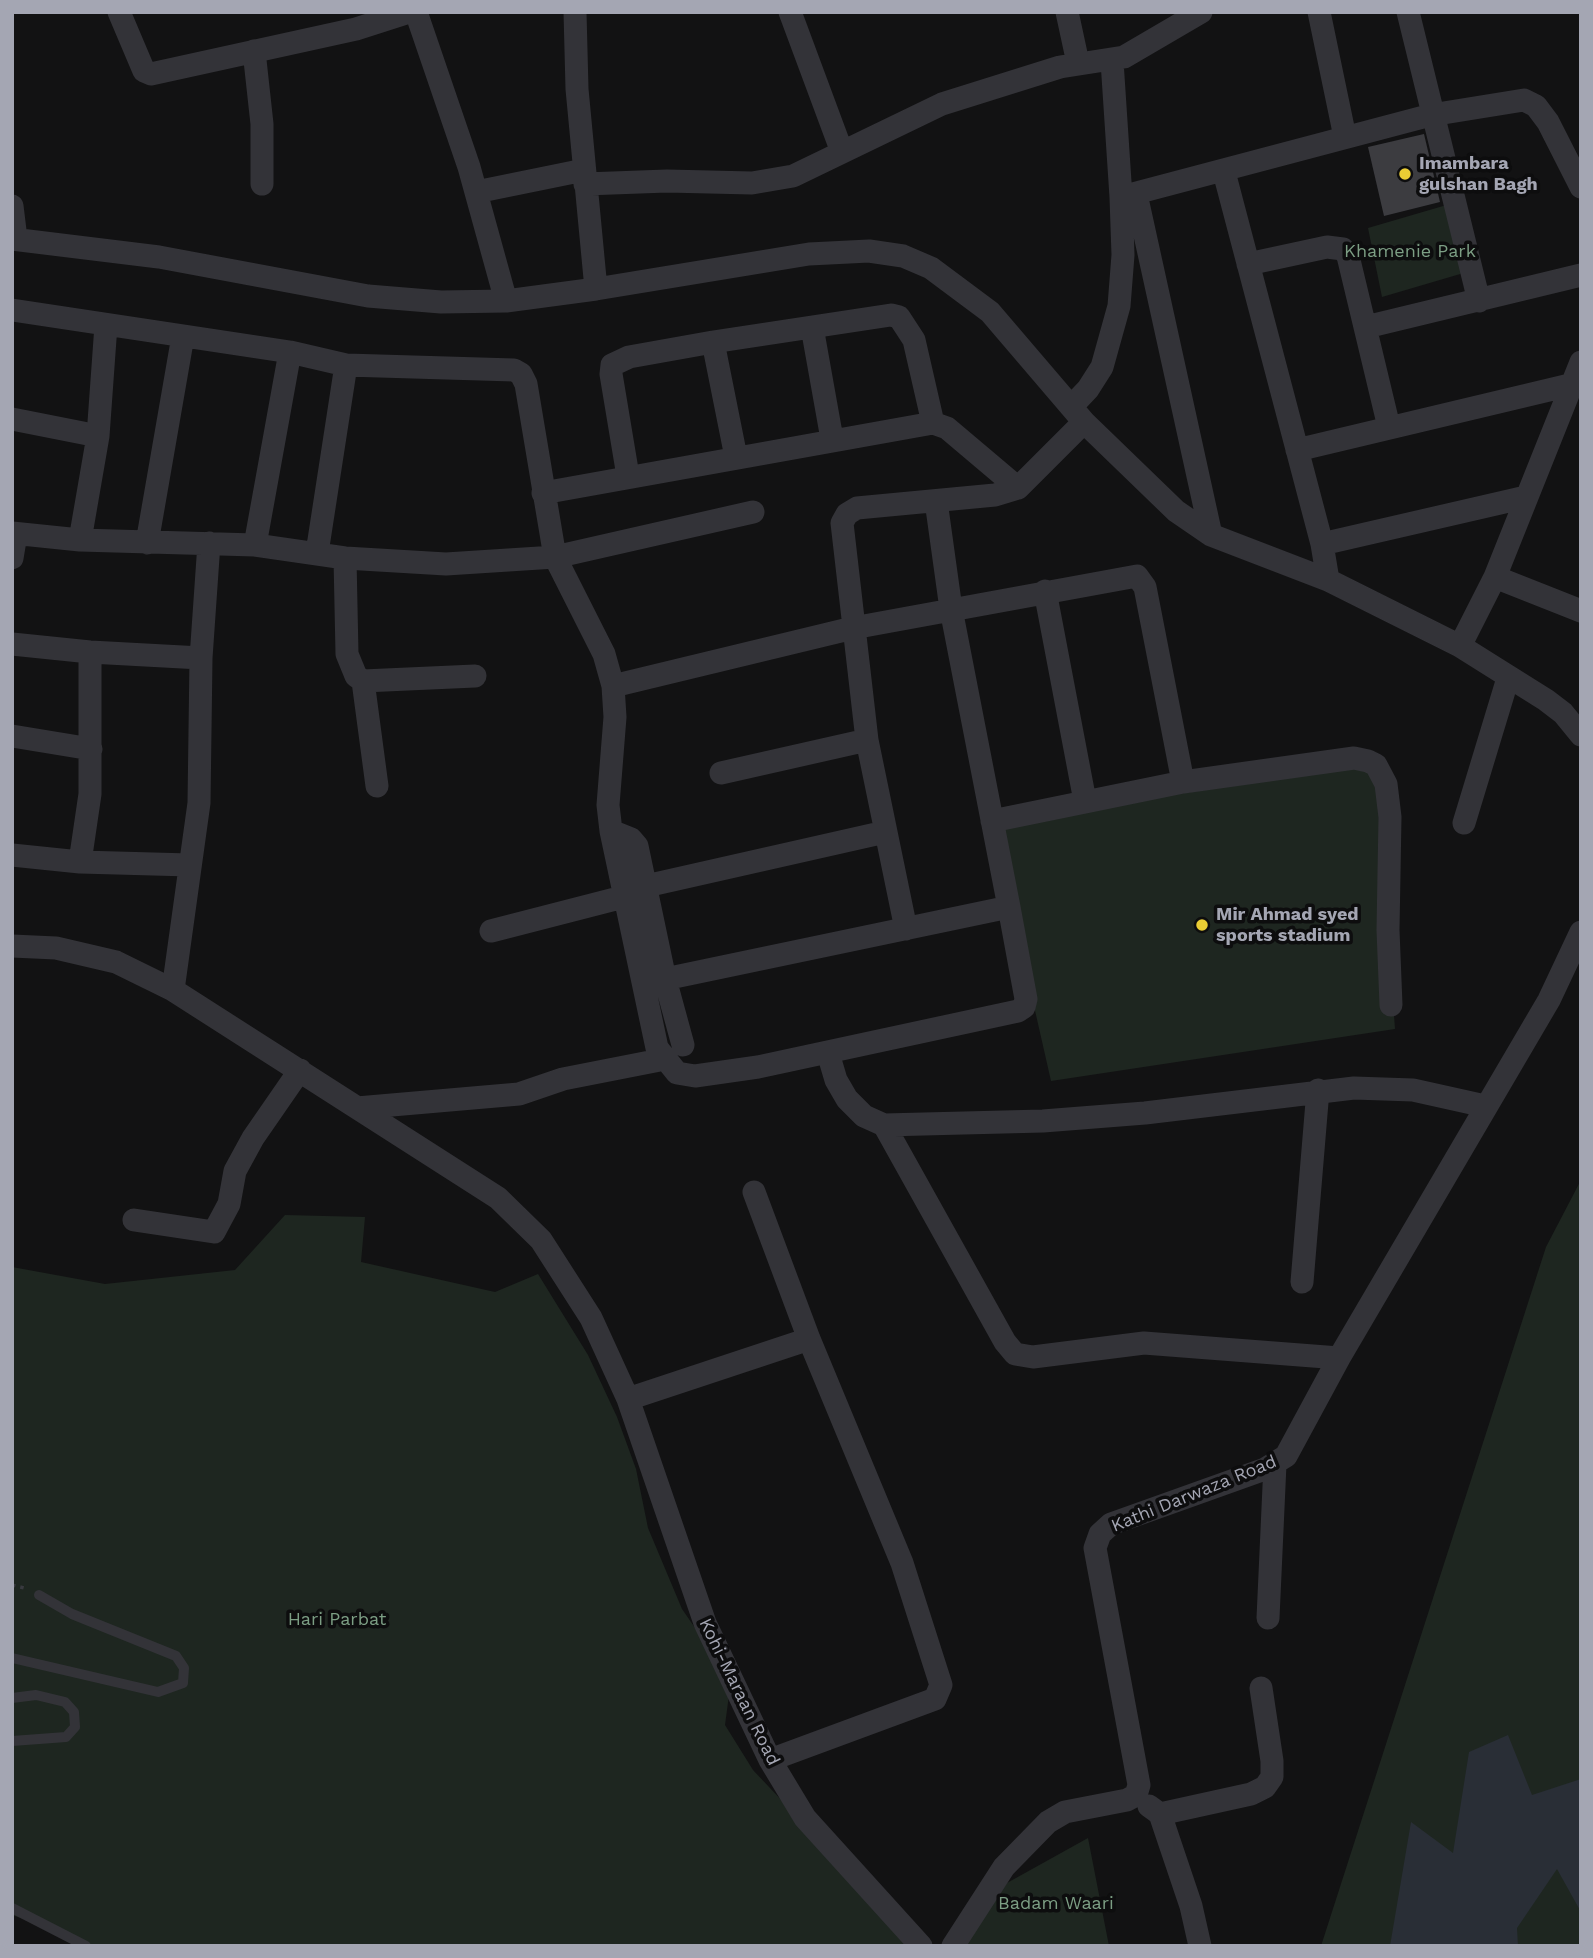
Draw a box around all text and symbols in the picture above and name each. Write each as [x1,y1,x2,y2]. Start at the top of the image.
place label: Imambara gulshan Bagh [1419,153,1538,196]
marker: Imambara gulshan Bagh [1397,166,1413,182]
park label: Khamenie Park [1344,241,1476,263]
place label: Mir Ahmad syed sports stadium [1216,904,1359,946]
marker: Mir Ahmad syed sports stadium [1194,917,1210,933]
street label: Kathi Darwaza Road [1108,1451,1280,1537]
park label: Hari Parbat [288,1609,386,1631]
street label: Kohi-Maraan Road [694,1615,784,1769]
park label: Badam Waari [998,1893,1114,1915]

